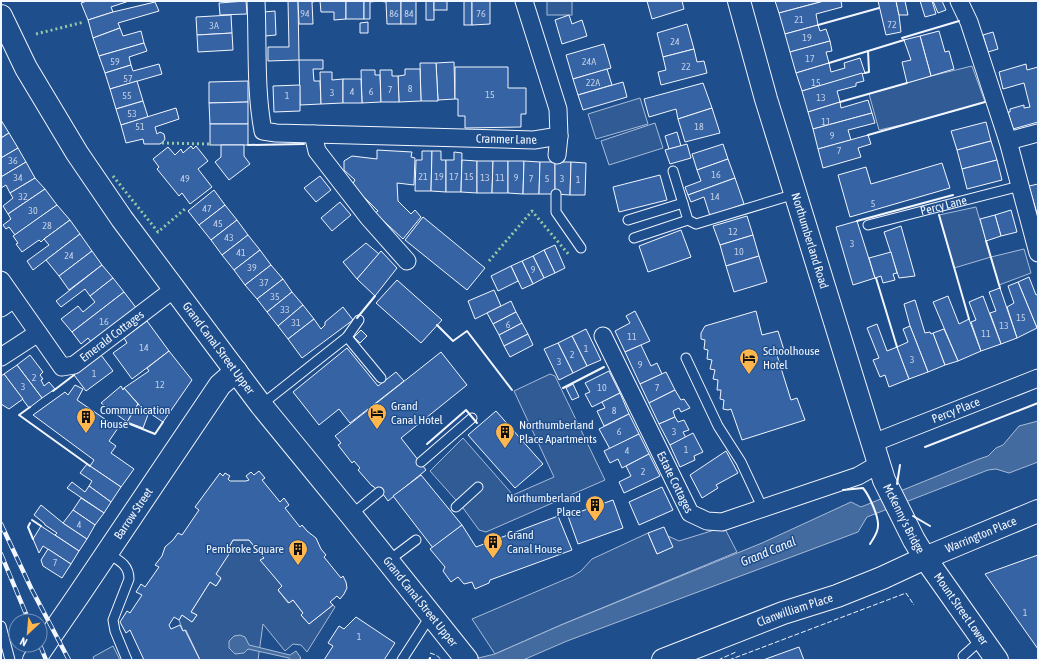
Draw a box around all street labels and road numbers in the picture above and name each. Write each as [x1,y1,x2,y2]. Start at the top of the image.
street label: Cranmer Lane [476,131,538,147]
street label: Northumberland Road [788,191,831,290]
street label: Percy Lane [919,193,968,218]
street label: Grand Canal Street Upper [180,299,258,397]
street label: Emerald Cottages [77,307,147,365]
street label: Percy Place [930,395,982,426]
street label: Estate Cottages [654,449,696,515]
street label: McKenny's Bridge [880,482,928,556]
street label: Barrow Street [111,485,156,542]
street label: Warrington Place [943,514,1019,556]
street label: Grand Canal Street Upper [380,554,461,650]
street label: Mount Street Lower [931,570,991,648]
street label: Clanwilliam Place [755,591,835,630]

